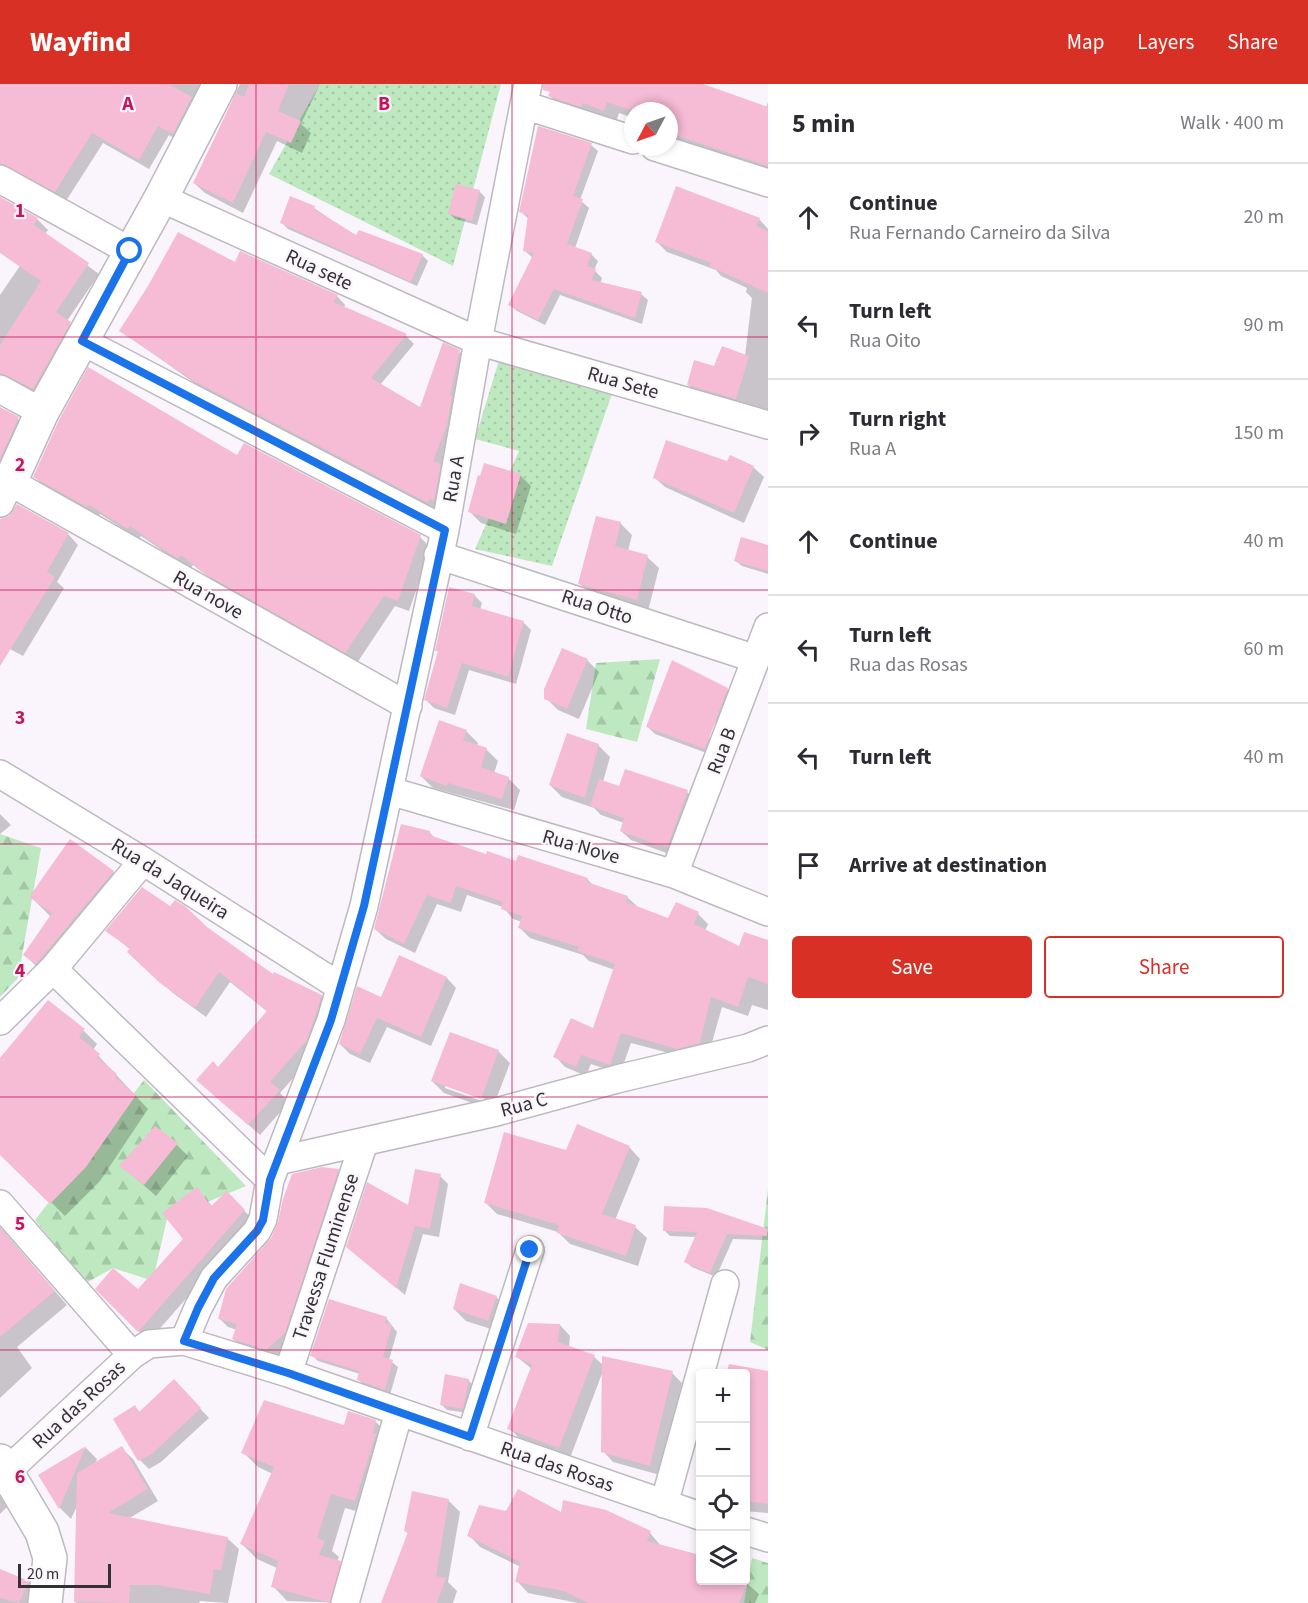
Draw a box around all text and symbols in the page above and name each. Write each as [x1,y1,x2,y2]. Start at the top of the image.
text: Wayfind [30,22,131,62]
text: Map [1067,27,1104,57]
text: Layers [1137,27,1194,57]
text: Share [1227,27,1278,57]
text: A [121,90,134,118]
text: B [378,90,390,118]
north arrow [624,102,678,156]
text: 5 min [792,105,855,142]
text: Walk · 400 m [1180,109,1284,137]
text: Continue [849,187,938,219]
text: 1 [15,197,25,225]
icon: ahead [792,201,825,234]
text: 20 m [1244,203,1284,231]
text: Rua Fernando Carneiro da Silva [849,219,1110,247]
route start [116,237,142,263]
street label: Rua sete [281,242,357,298]
text: Turn left [849,295,931,327]
icon: left [792,309,825,342]
text: 90 m [1244,311,1284,339]
text: Rua Oito [849,327,921,355]
street label: Rua Sete [584,359,662,407]
text: Turn right [849,403,946,435]
icon: right [792,417,825,450]
text: 150 m [1234,419,1284,447]
text: Rua A [849,435,896,463]
text: 2 [15,451,25,479]
street label: Rua A [436,453,472,505]
icon: ahead [792,525,825,558]
text: Continue [849,525,938,557]
text: 40 m [1244,527,1284,555]
street label: Rua nove [168,564,249,626]
street label: Rua Otto [558,582,636,632]
text: Turn left [849,619,931,651]
icon: left [792,633,825,666]
text: 60 m [1244,635,1284,663]
text: Rua das Rosas [849,651,968,679]
text: 3 [15,704,25,732]
street label: Rua B [700,724,744,778]
icon: left [792,741,825,774]
text: Turn left [849,741,931,773]
text: 40 m [1244,743,1284,771]
street label: Rua Nove [539,823,623,871]
street label: Rua da Jaqueira [106,831,234,927]
icon: arrive [792,849,825,882]
text: Arrive at destination [849,849,1047,881]
button: Save [792,936,1032,998]
button: Share [1044,936,1284,998]
text: 4 [15,957,26,985]
street label: Rua C [497,1085,551,1125]
street label: Travessa Fluminense [286,1170,366,1344]
text: 5 [15,1210,25,1238]
route end [516,1236,542,1262]
street label: Rua das Rosas [26,1354,132,1456]
map controls [696,1369,750,1585]
button: + [696,1369,750,1423]
button: − [696,1423,750,1477]
street label: Rua das Rosas [496,1434,618,1500]
text: 6 [15,1463,25,1491]
button: locate [696,1477,750,1531]
button: layers [696,1531,750,1585]
scale bar [18,1561,111,1588]
text: 20 m [27,1563,59,1585]

